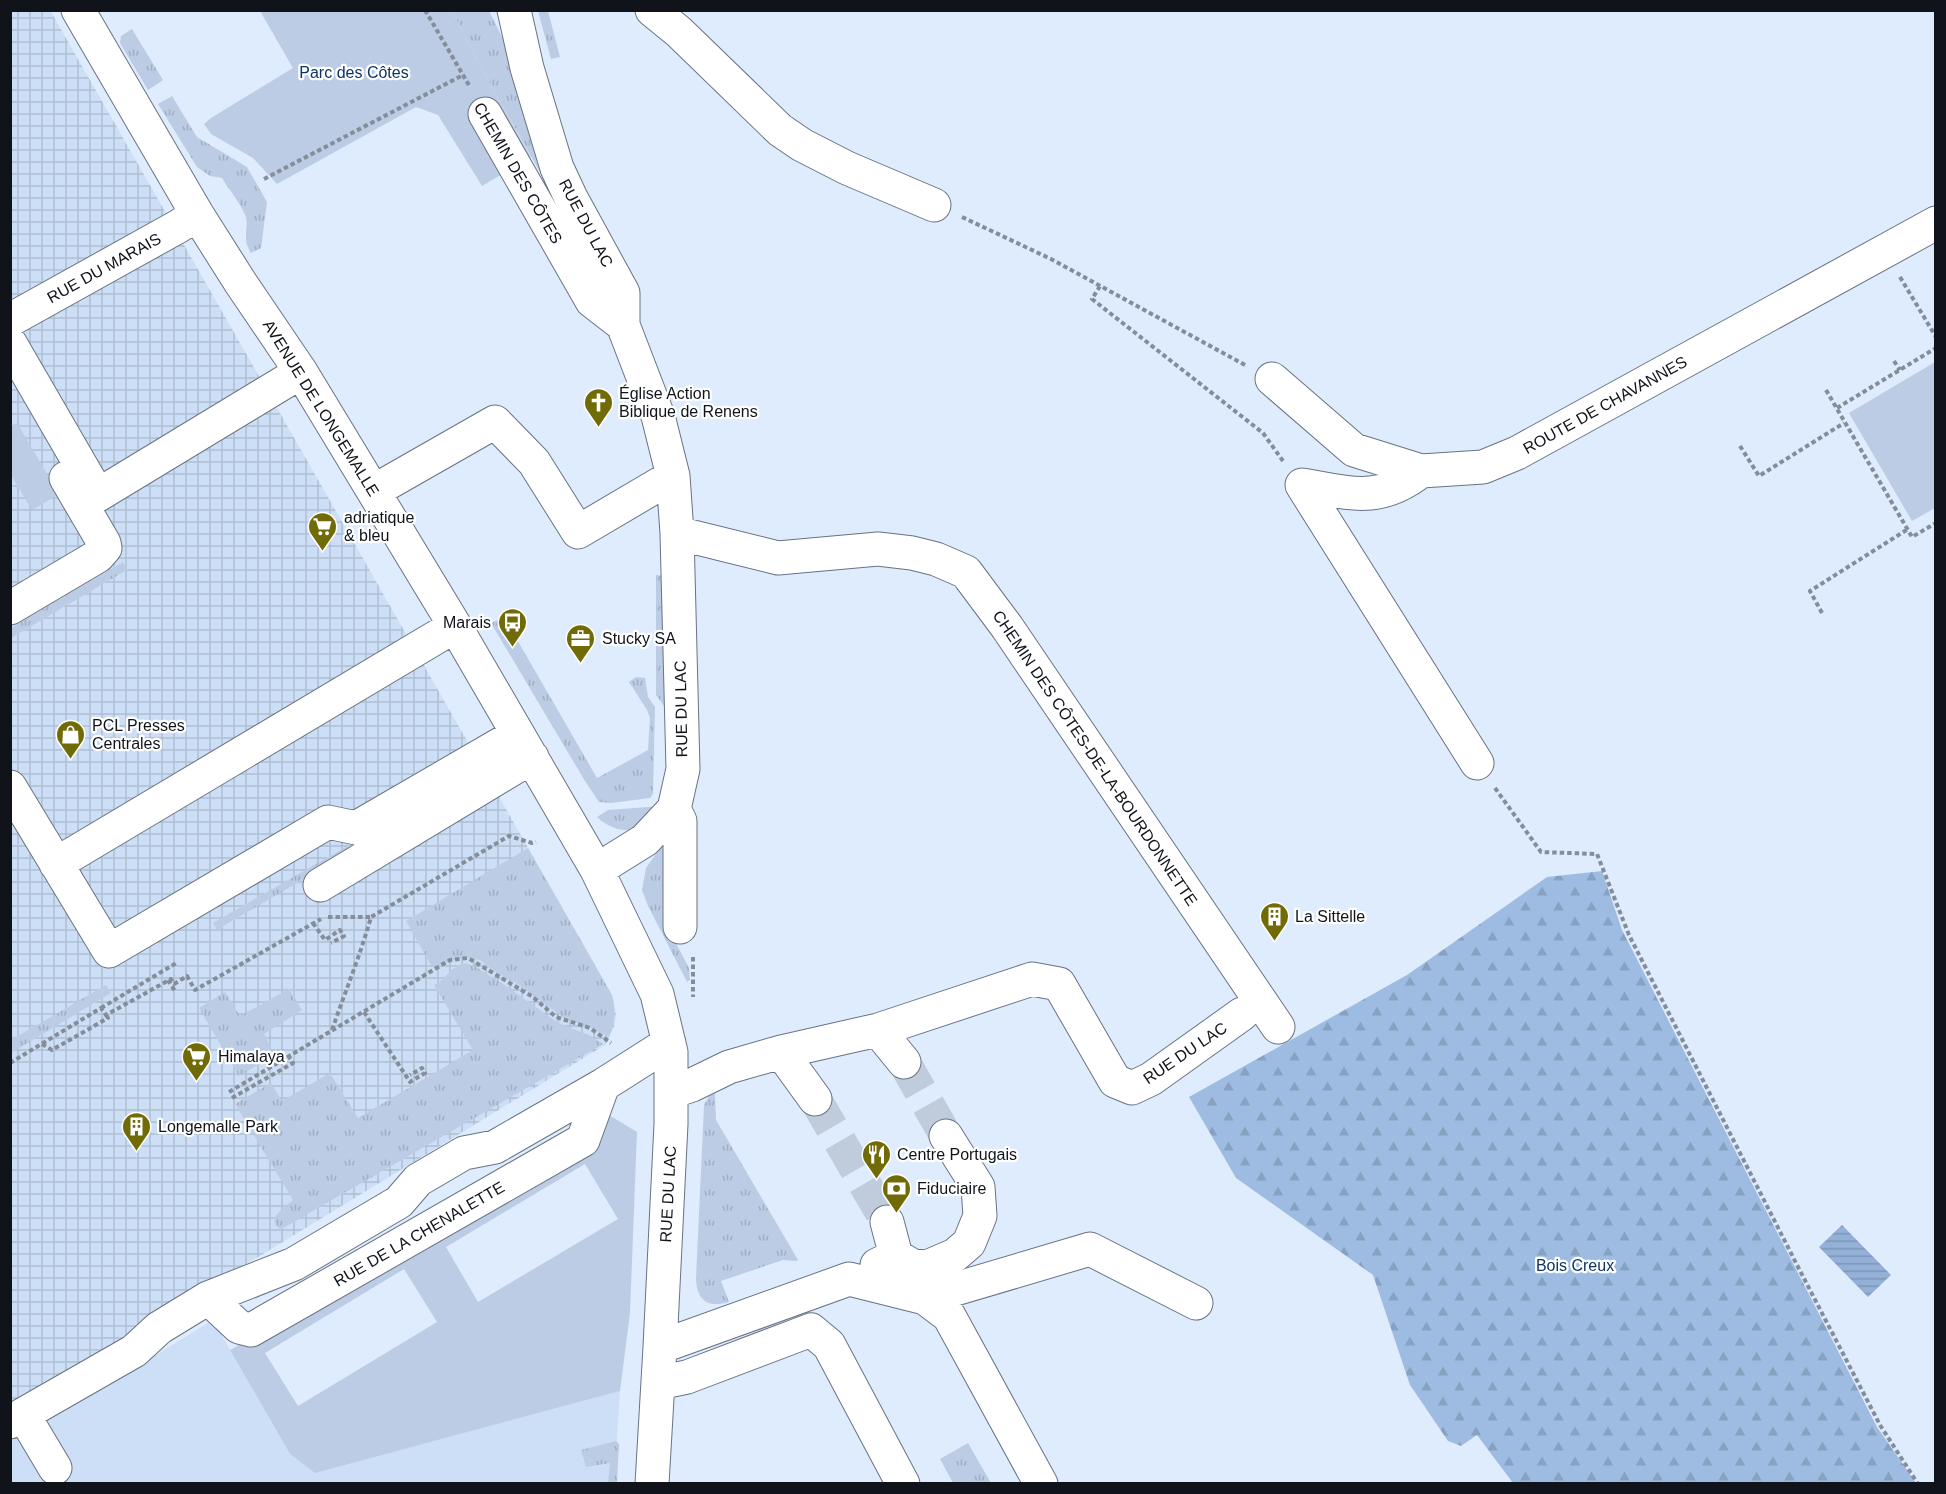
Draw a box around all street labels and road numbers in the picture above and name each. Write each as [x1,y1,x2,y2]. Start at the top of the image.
street label: CHEMIN DES CÔTES [471,99,566,247]
street label: RUE DU LAC [556,176,616,270]
street label: RUE DU MARAIS [44,230,164,306]
street label: AVENUE DE LONGEMALLE [260,317,382,499]
street label: ROUTE DE CHAVANNES [1520,353,1690,457]
street label: CHEMIN DES CÔTES-DE-LA-BOURDONNETTE [990,607,1201,909]
street label: RUE DU LAC [672,660,690,758]
street label: RUE DU LAC [1140,1019,1230,1087]
street label: RUE DU LAC [657,1145,679,1243]
street label: RUE DE LA CHENALETTE [331,1178,507,1290]

